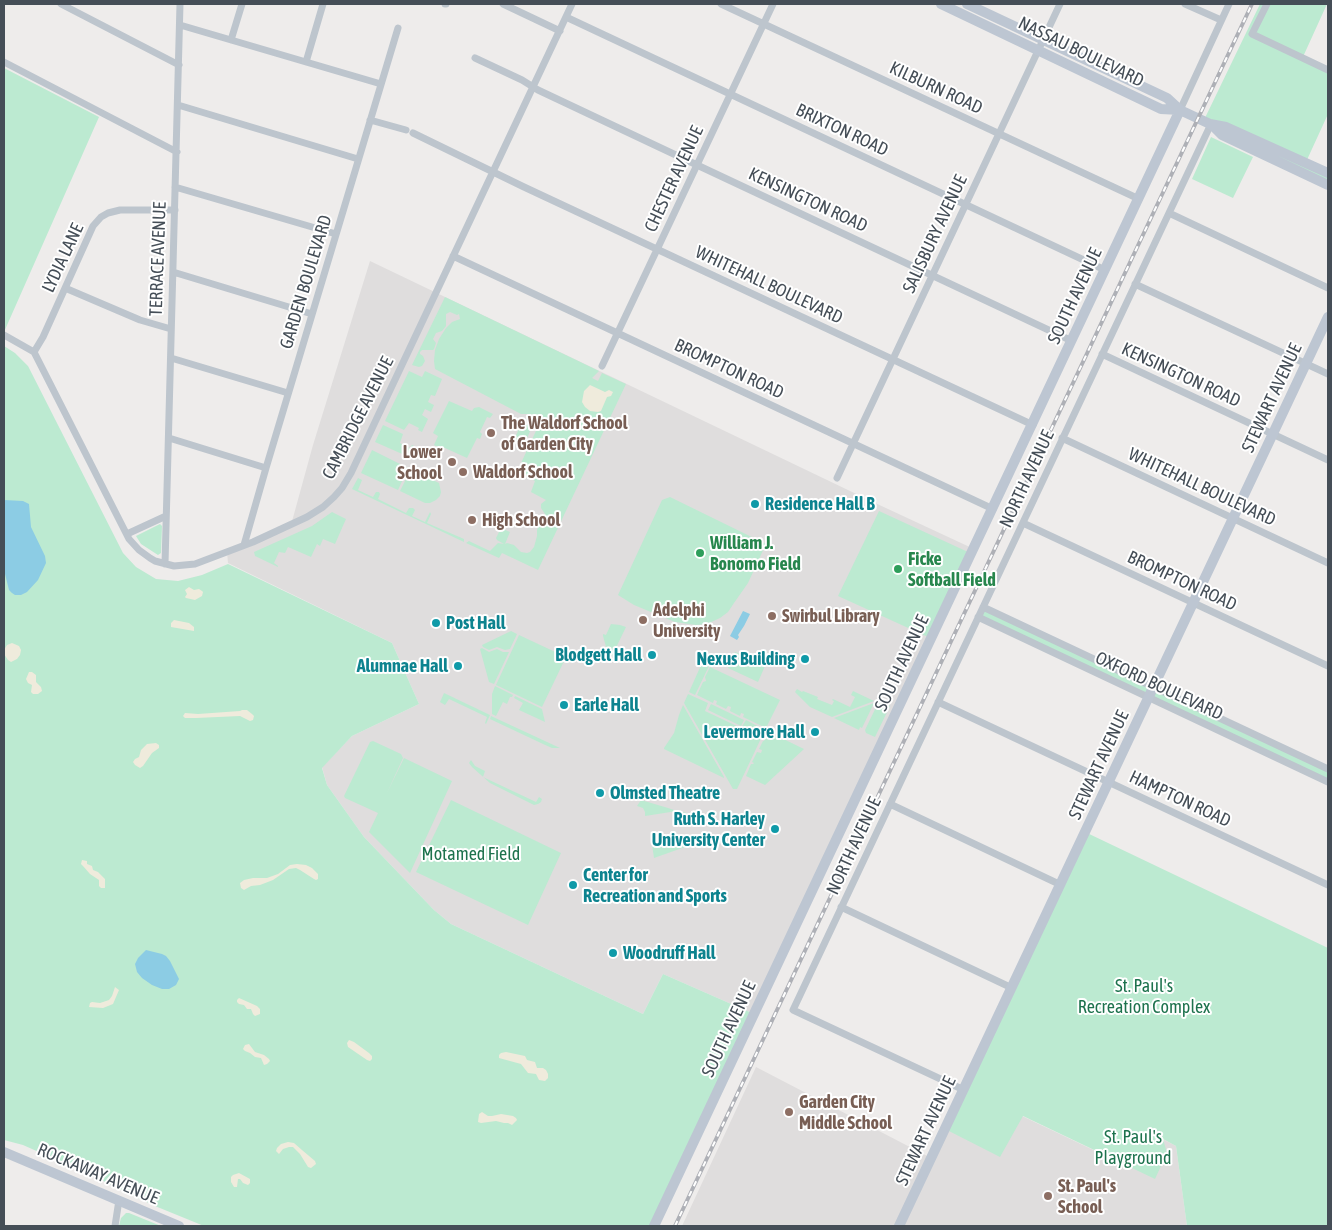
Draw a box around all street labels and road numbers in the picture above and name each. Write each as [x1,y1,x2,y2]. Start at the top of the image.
street label: NASSAU BOULEVARD [1015,12,1147,92]
street label: KILBURN ROAD [886,57,986,119]
street label: BRIXTON ROAD [792,99,892,161]
street label: CHESTER AVENUE [640,122,708,236]
street label: KENSINGTON ROAD [745,163,871,237]
street label: SALISBURY AVENUE [898,172,972,296]
street label: TERRACE AVENUE [145,201,171,317]
street label: GARDEN BOULEVARD [275,212,337,352]
street label: LYDIA LANE [38,220,88,296]
street label: WHITEHALL BOULEVARD [692,241,846,329]
street label: SOUTH AVENUE [1043,245,1107,347]
street label: BROMPTON ROAD [671,334,787,404]
street label: KENSINGTON ROAD [1118,338,1244,412]
street label: STEWART AVENUE [1237,340,1307,456]
street label: CAMBRIDGE AVENUE [318,353,398,483]
street label: NORTH AVENUE [995,427,1059,531]
street label: WHITEHALL BOULEVARD [1125,443,1279,531]
street label: BROMPTON ROAD [1124,546,1240,616]
street label: SOUTH AVENUE [870,612,934,714]
street label: OXFORD BOULEVARD [1092,647,1226,725]
street label: STEWART AVENUE [1064,707,1134,823]
street label: HAMPTON ROAD [1126,766,1234,832]
street label: NORTH AVENUE [822,794,886,898]
street label: SOUTH AVENUE [697,978,761,1080]
street label: STEWART AVENUE [891,1073,961,1189]
street label: ROCKAWAY AVENUE [34,1139,162,1209]

